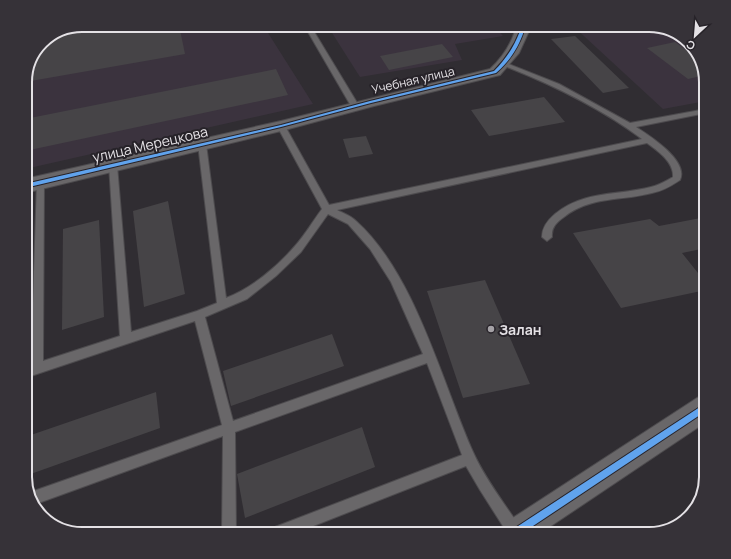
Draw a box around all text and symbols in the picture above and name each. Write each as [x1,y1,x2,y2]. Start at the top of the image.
north arrow [675,16,715,56]
text: С [683,37,697,54]
street label: Учебная улица [370,62,456,98]
street label: улица Мерецкова [90,121,210,167]
place label: Залан [499,320,541,339]
marker: Залан [486,324,496,334]

